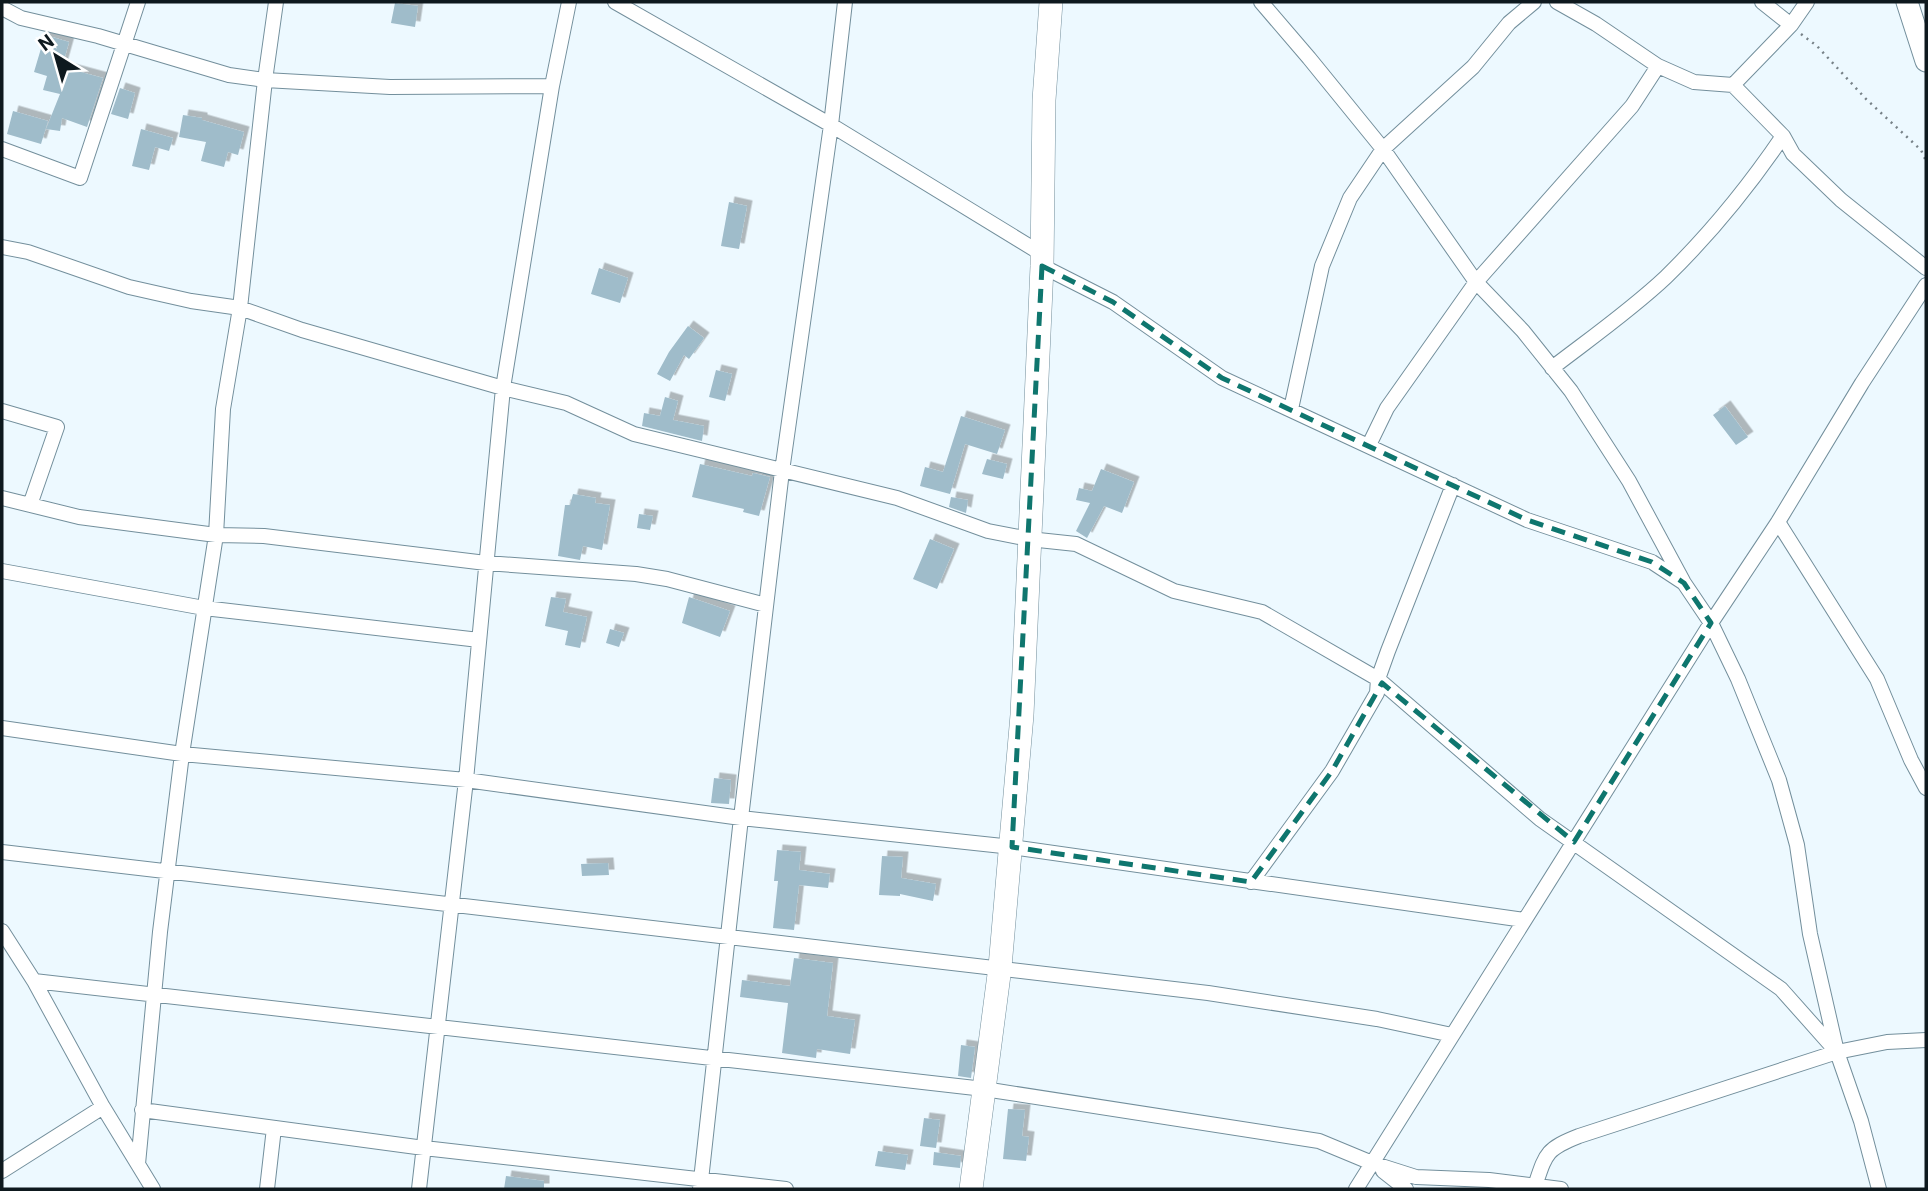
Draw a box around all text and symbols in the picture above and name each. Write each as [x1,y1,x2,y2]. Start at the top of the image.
north arrow [21,21,91,91]
text: N [34,30,58,56]

